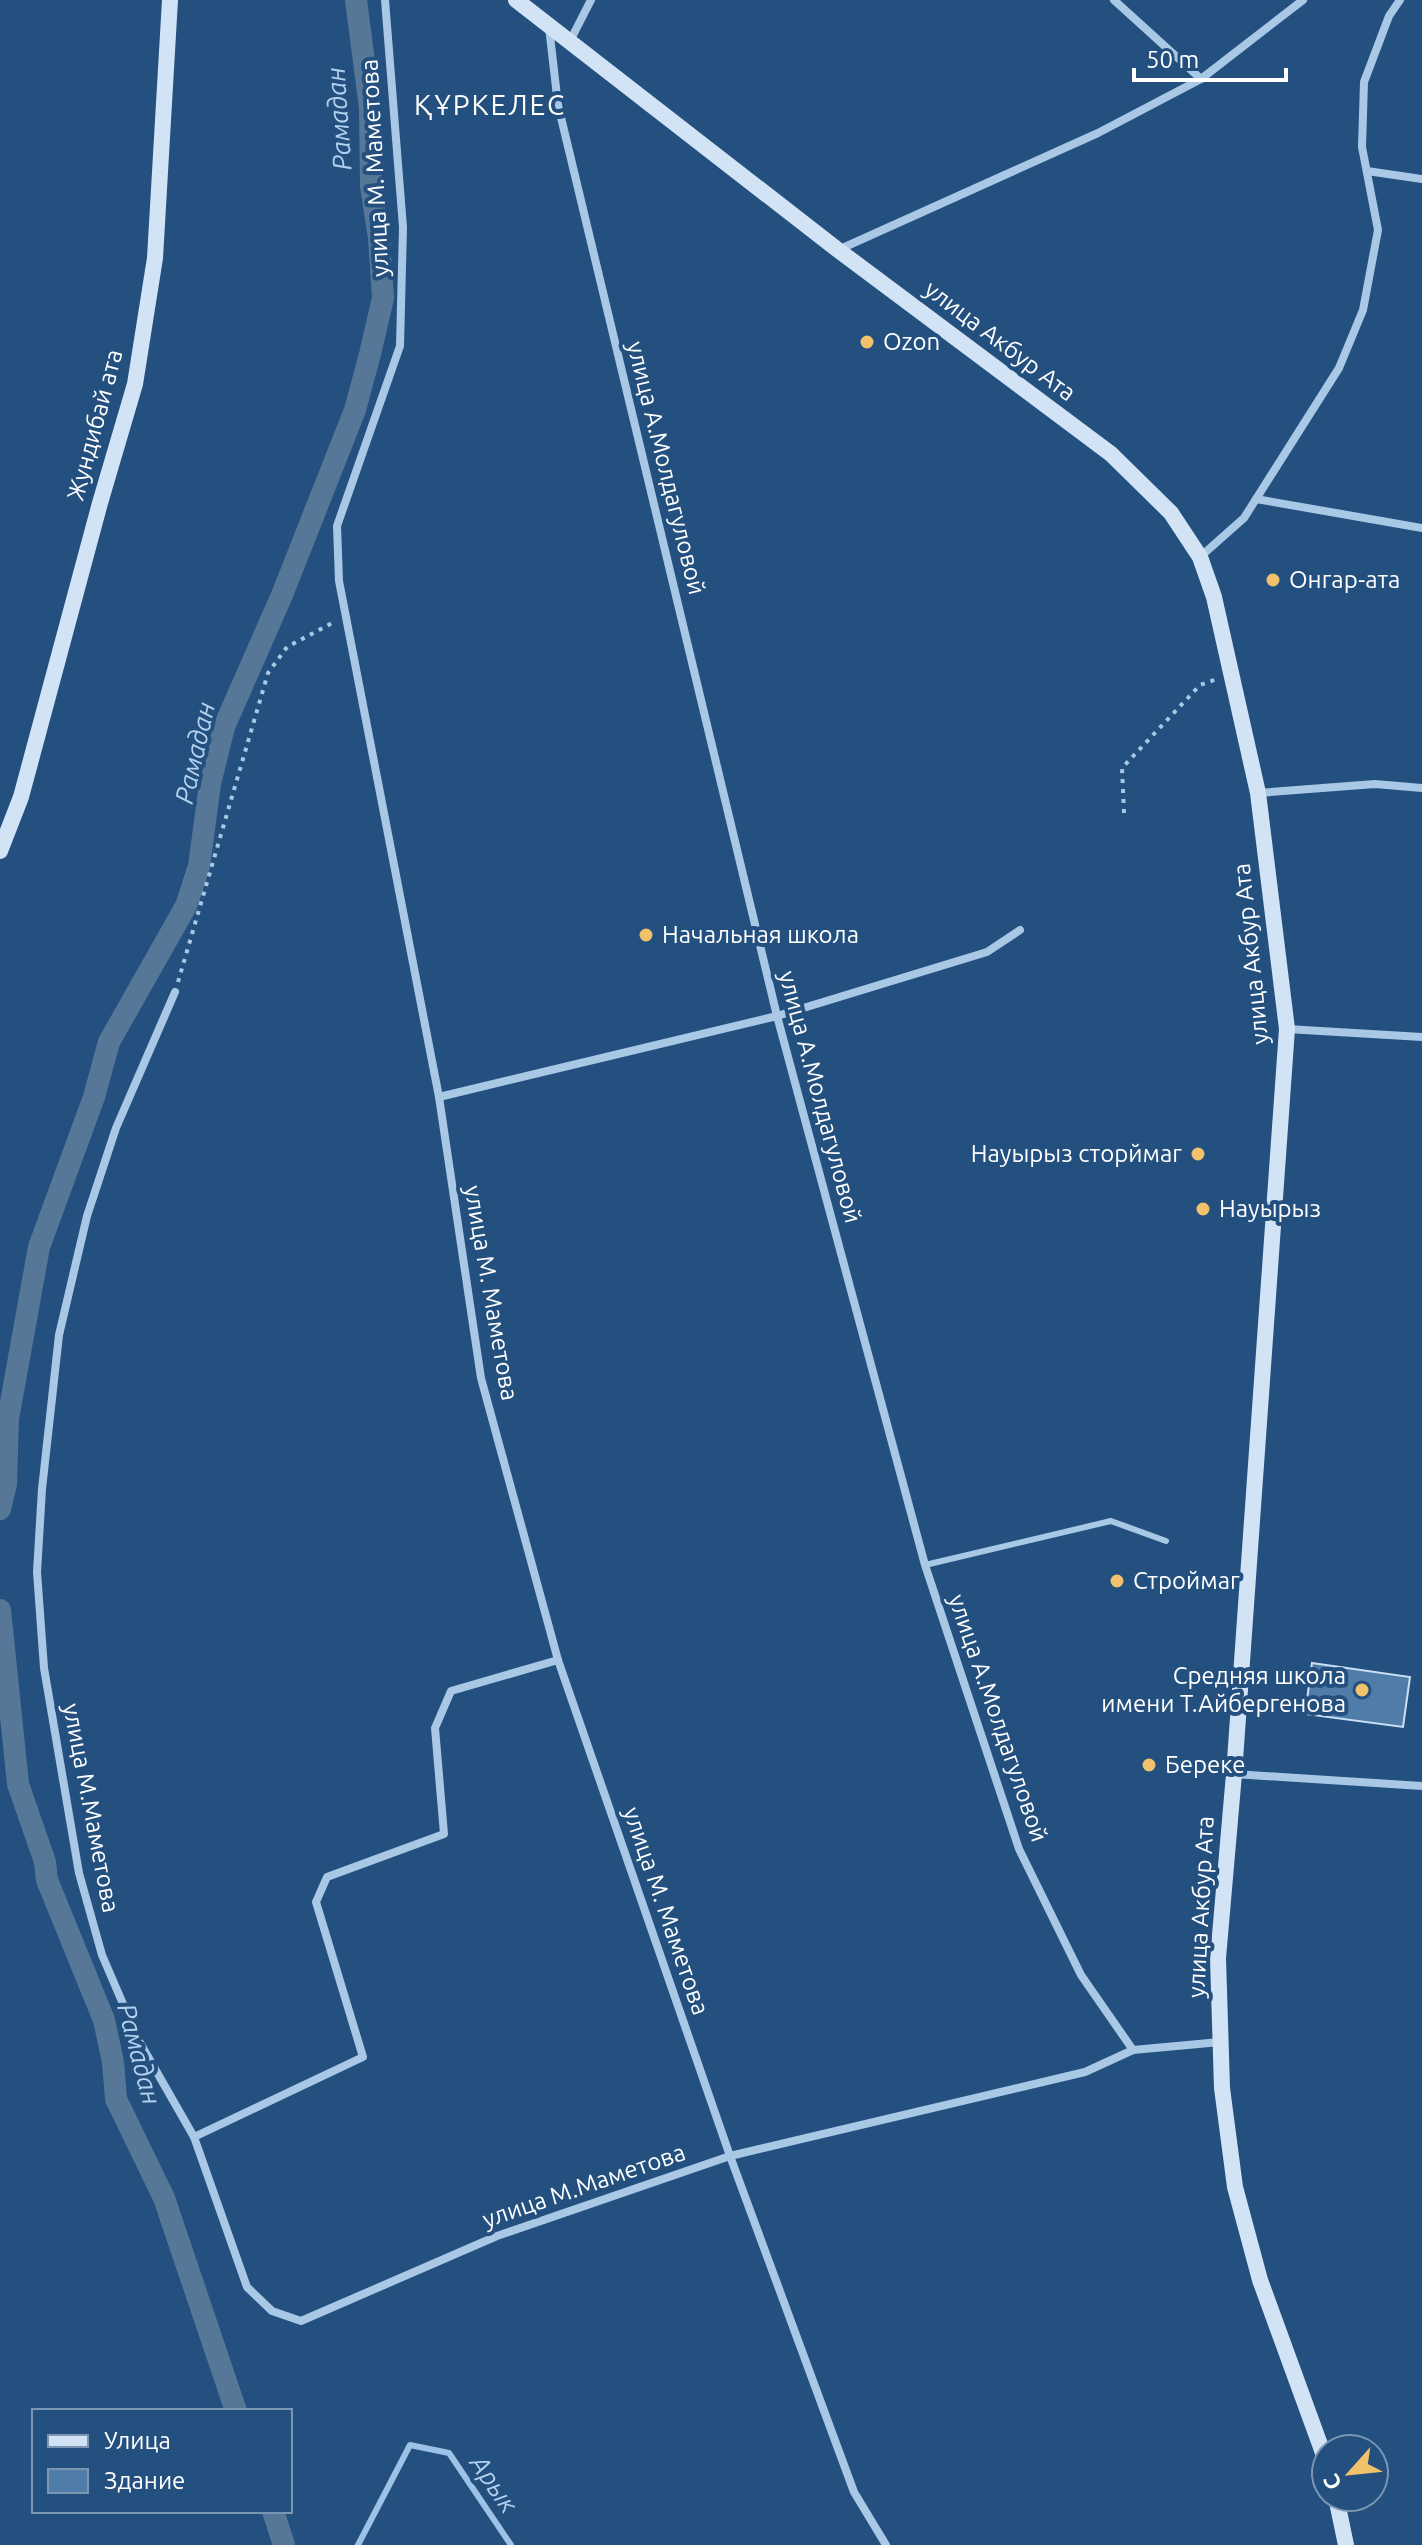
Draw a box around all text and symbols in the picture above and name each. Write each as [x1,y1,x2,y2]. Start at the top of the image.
scale bar [1134,32,1286,82]
text: 50 m [1146,46,1199,73]
street label: улица М. Маметова [355,59,394,278]
water label: Рамадан [320,67,357,171]
district label: ҚҰРКЕЛЕС [414,89,566,120]
street label: улица Акбур Ата [919,275,1081,406]
place label: Ozon [883,328,940,355]
marker: Ozon [858,333,876,351]
street label: улица А.Молдагуловой [622,339,711,597]
street label: Жундибай ата [61,346,128,503]
place label: Онгар-ата [1289,566,1400,593]
marker: Онгар-ата [1264,571,1282,589]
water label: Рамадан [169,699,220,806]
street label: улица Акбур Ата [1228,862,1273,1046]
place label: Начальная школа [662,921,859,948]
marker: Начальная школа [637,926,655,944]
street label: улица А.Молдагуловой [774,968,867,1226]
place label: Науырыз сторймаг [971,1140,1182,1167]
marker: Науырыз сторймаг [1189,1145,1207,1163]
street label: улица М. Маметова [459,1183,524,1403]
place label: Науырыз [1219,1195,1321,1222]
marker: Науырыз [1194,1200,1212,1218]
place label: Строймаг [1133,1567,1240,1594]
marker: Строймаг [1108,1572,1126,1590]
street label: улица А.Молдагуловой [943,1591,1054,1845]
place label: Средняя школа имени Т.Айбергенова [1101,1662,1346,1717]
marker: Средняя школа имени Т.Айбергенова [1353,1681,1371,1699]
street label: улица М.Маметова [58,1701,125,1915]
place label: Береке [1165,1751,1246,1778]
marker: Береке [1140,1756,1158,1774]
street label: улица М. Маметова [618,1803,715,2018]
street label: улица Акбур Ата [1182,1815,1219,1999]
water label: Рамадан [112,2000,167,2107]
street label: улица М.Маметова [479,2138,689,2233]
legend [32,2409,292,2513]
text: Улица [104,2427,171,2454]
north arrow [1310,2433,1390,2513]
water label: Арык [464,2448,524,2518]
text: Здание [104,2467,185,2494]
text: С [1317,2470,1346,2494]

